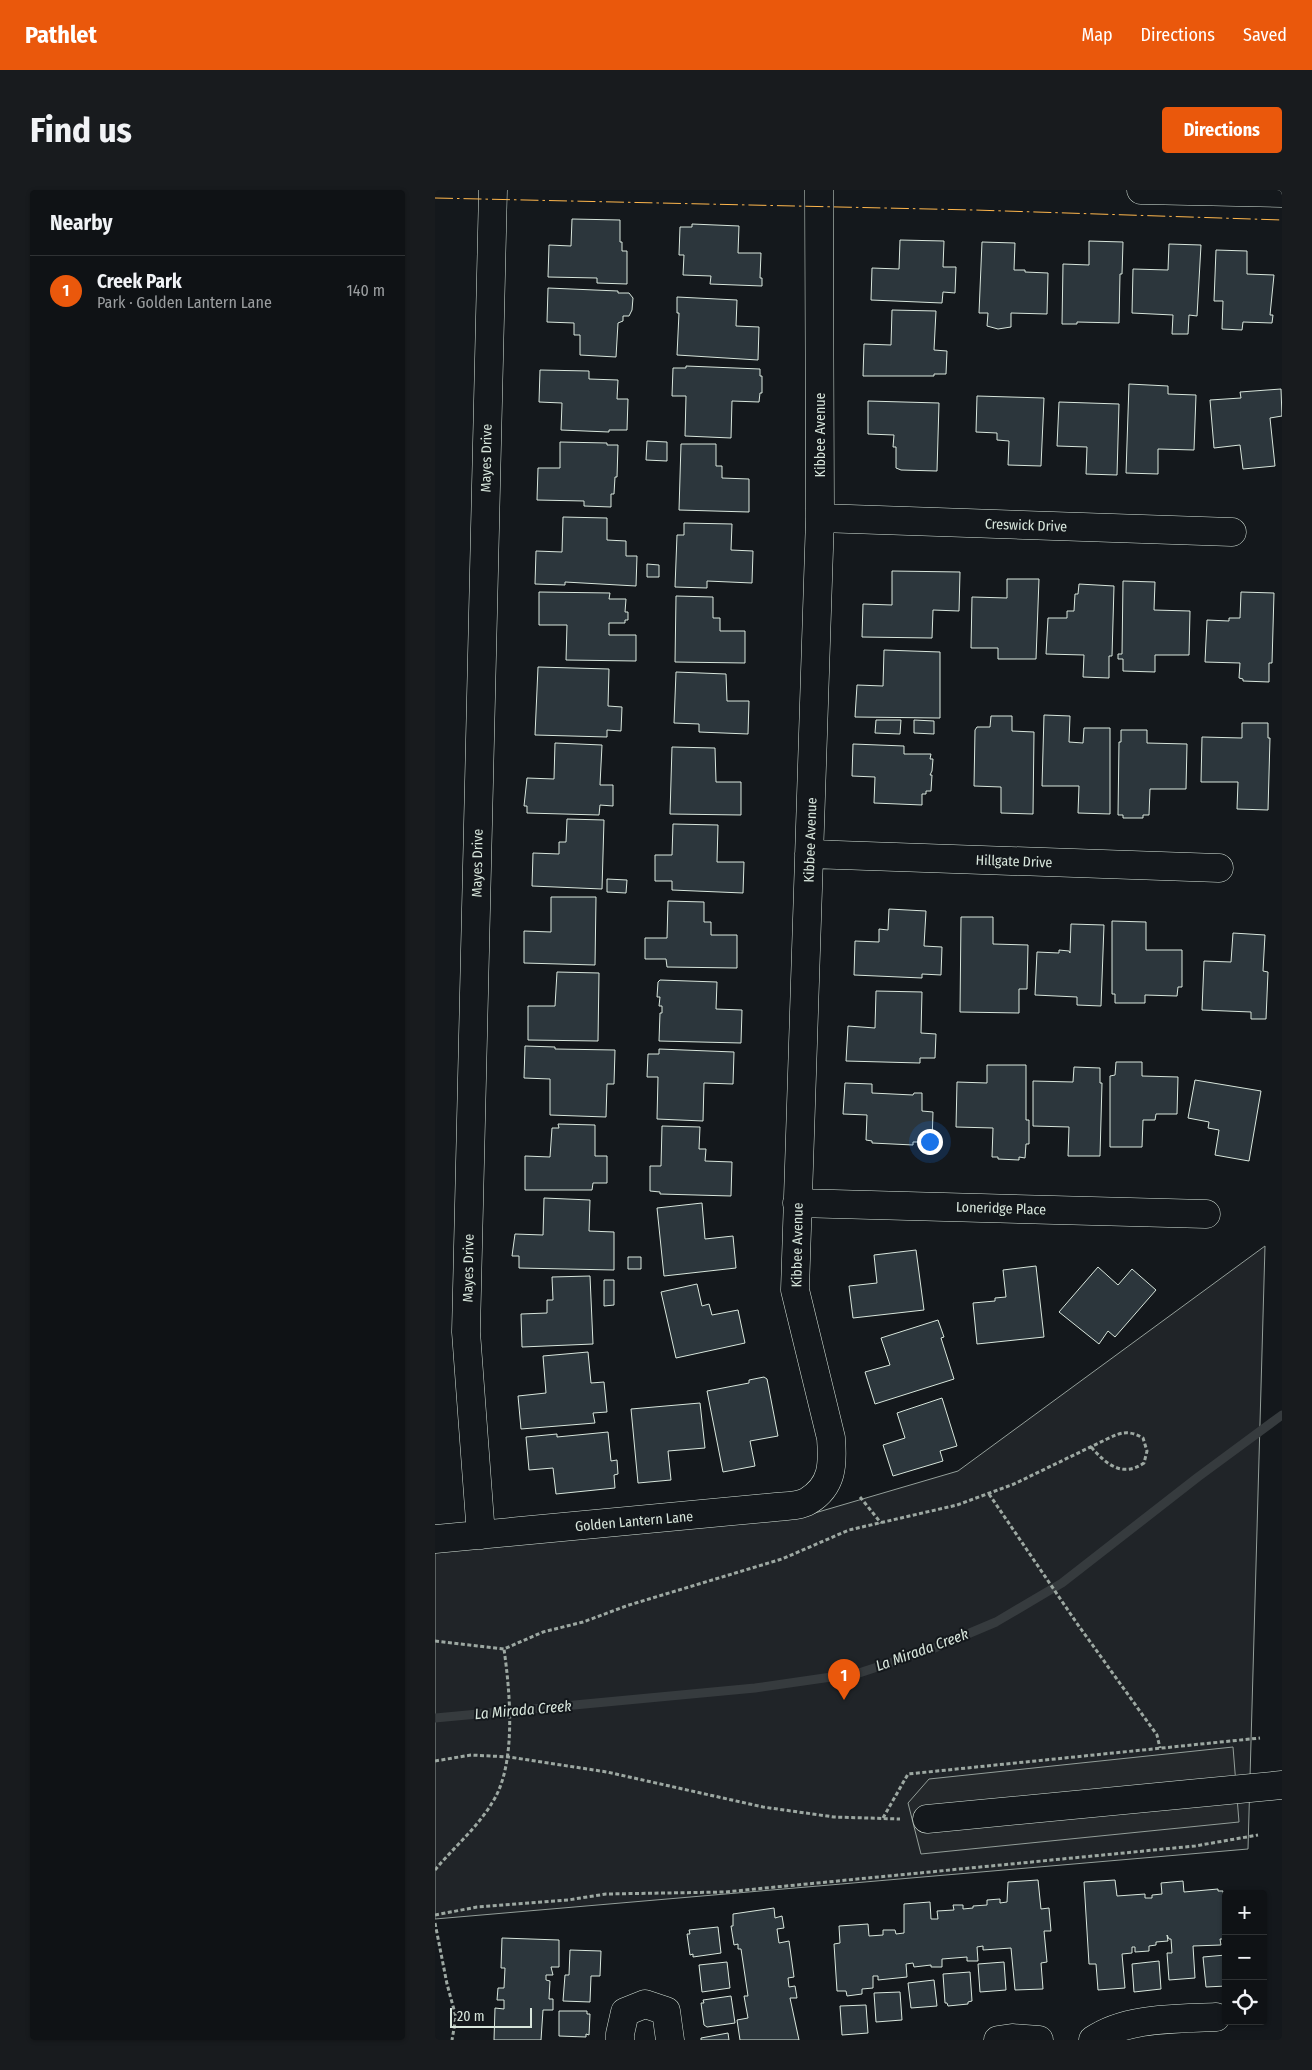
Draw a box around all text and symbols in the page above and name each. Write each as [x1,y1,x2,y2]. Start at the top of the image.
text: Pathlet [25,21,97,49]
text: Map [1081,24,1113,46]
text: Directions [1141,24,1215,46]
text: Saved [1243,24,1287,46]
button: Directions [1162,107,1282,153]
text: Find us [30,109,132,151]
text: Nearby [50,210,112,236]
text: Creek Park [97,270,182,293]
text: 1 [63,281,69,300]
text: 140 m [347,281,385,300]
text: Park · Golden Lantern Lane [97,293,272,312]
street label: Kibbee Avenue [812,392,829,478]
street label: Mayes Drive [477,423,496,492]
street label: Creswick Drive [985,516,1067,535]
street label: Kibbee Avenue [801,797,820,883]
street label: Mayes Drive [468,828,487,897]
street label: Hillgate Drive [975,852,1053,871]
your location [917,1129,943,1155]
street label: Loneridge Place [956,1198,1047,1219]
street label: Kibbee Avenue [788,1202,807,1288]
street label: Mayes Drive [459,1233,478,1302]
street label: Golden Lantern Lane [574,1508,694,1535]
water label: La Mirada Creek [873,1625,971,1675]
pin: 1 [828,1659,860,1700]
water label: La Mirada Creek [474,1697,573,1723]
map controls [1222,1890,1267,2025]
button: + [1222,1890,1267,1935]
button: − [1222,1935,1267,1980]
button: locate [1222,1980,1267,2025]
scale bar [450,2005,533,2028]
text: 20 m [457,2008,485,2025]

